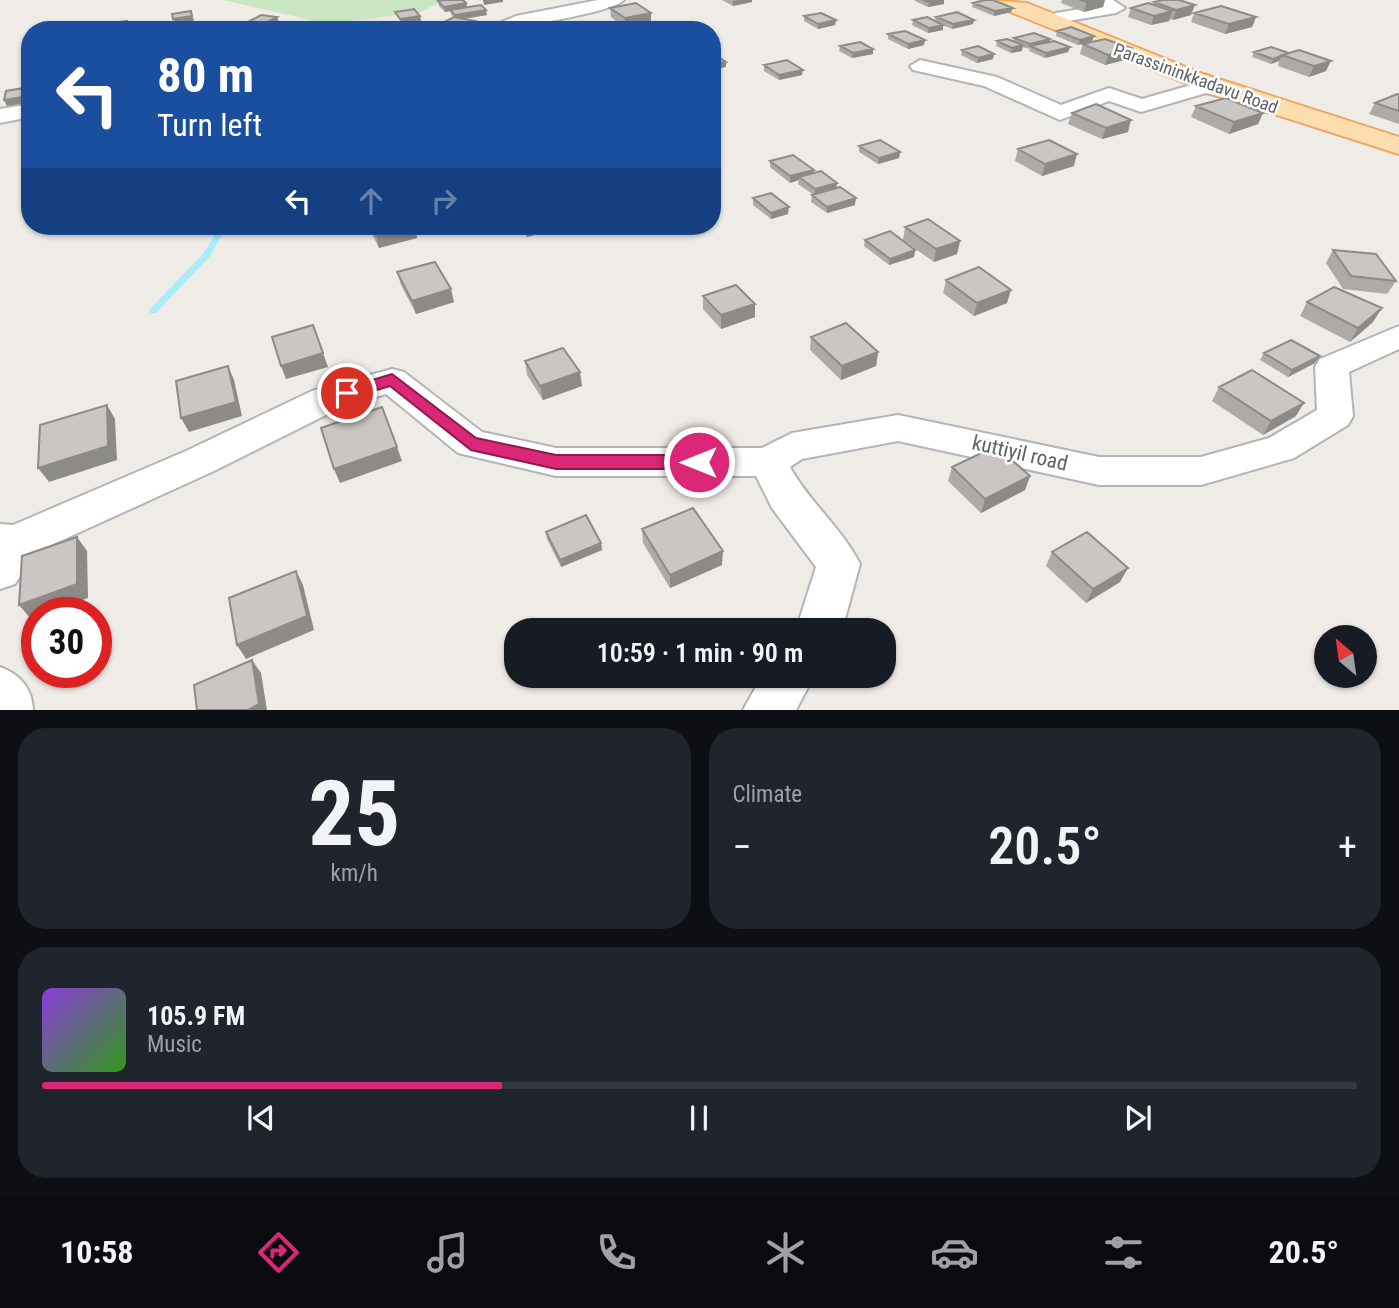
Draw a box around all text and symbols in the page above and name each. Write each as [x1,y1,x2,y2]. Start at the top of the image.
street label: Parassininkkadavu Road [1111,38,1281,118]
text: 80 m [157,47,254,104]
icon: left [42,49,133,140]
text: Turn left [157,106,262,144]
icon: left [279,182,317,220]
icon: ahead [352,182,390,220]
icon: right [425,182,463,220]
pin [317,363,377,423]
icon: arrive [328,374,366,412]
position arrow [662,425,736,499]
street label: kuttiyil road [970,430,1070,476]
speed limit sign: 30 [21,597,112,688]
north arrow [1314,625,1377,688]
map controls [1314,625,1377,688]
text: 10:59 · 1 min · 90 m [597,638,803,668]
text: 25 [308,761,400,867]
text: Climate [733,781,802,808]
text: 20.5° [988,816,1101,877]
text: − [733,825,752,869]
text: + [1338,825,1357,869]
text: km/h [331,860,378,887]
text: 105.9 FM [147,1001,245,1031]
text: Music [147,1031,202,1058]
icon: previous [242,1099,280,1137]
icon: pause [680,1099,718,1137]
icon: next [1119,1099,1157,1137]
icon: directions [254,1228,303,1277]
icon: music [423,1228,472,1277]
icon: phone [592,1228,641,1277]
icon: climate [761,1228,810,1277]
icon: car [930,1228,979,1277]
icon: filters [1099,1228,1148,1277]
text: 10:58 [60,1233,134,1271]
text: 20.5° [1269,1233,1339,1271]

